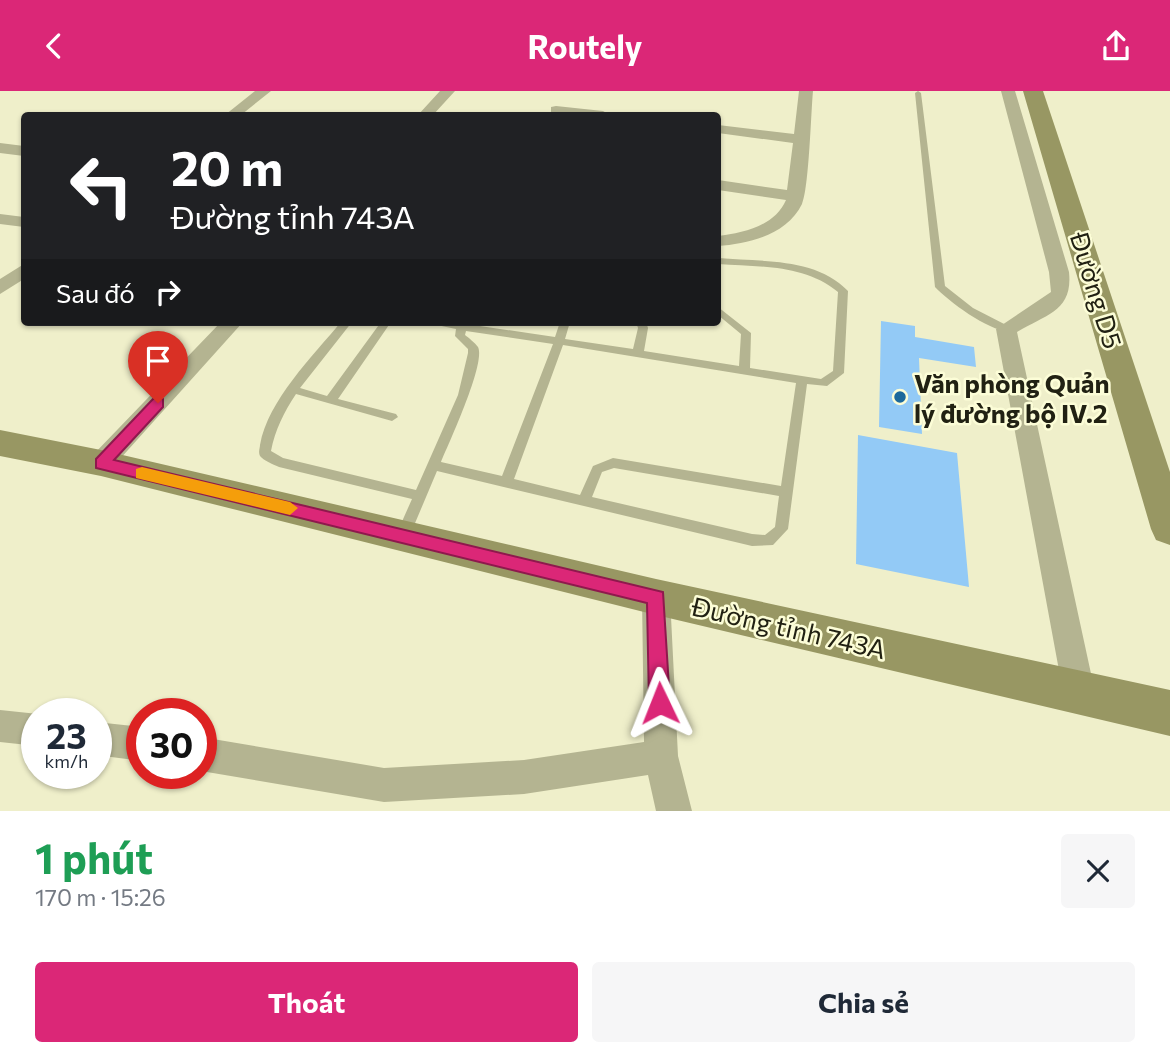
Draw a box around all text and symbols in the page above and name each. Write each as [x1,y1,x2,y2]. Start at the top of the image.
text: Routely [528,26,642,66]
icon: back [35,27,73,65]
icon: share [1097,27,1135,65]
text: 20 m [171,136,283,196]
icon: left [56,140,147,231]
text: Đường tỉnh 743A [171,196,415,236]
street label: Đường D5 [1064,227,1129,352]
icon: right [149,273,187,311]
text: Sau đó [56,277,135,308]
pin [128,331,188,403]
icon: arrive [139,342,177,380]
place label: Văn phòng Quản lý đường bộ IV.2 [914,367,1109,429]
marker: Văn phòng Quản lý đường bộ IV.2 [892,389,908,405]
street label: Đường tỉnh 743A [688,589,889,664]
position arrow [623,666,697,740]
speed limit sign: 30 [126,698,217,789]
text: 23 [46,713,87,756]
text: km/h [45,750,88,772]
text: 1 phút [35,831,153,883]
button: close [1061,834,1135,908]
text: 170 m · 15:26 [35,883,166,911]
button: Thoát [35,962,578,1042]
button: Chia sẻ [592,962,1135,1042]

